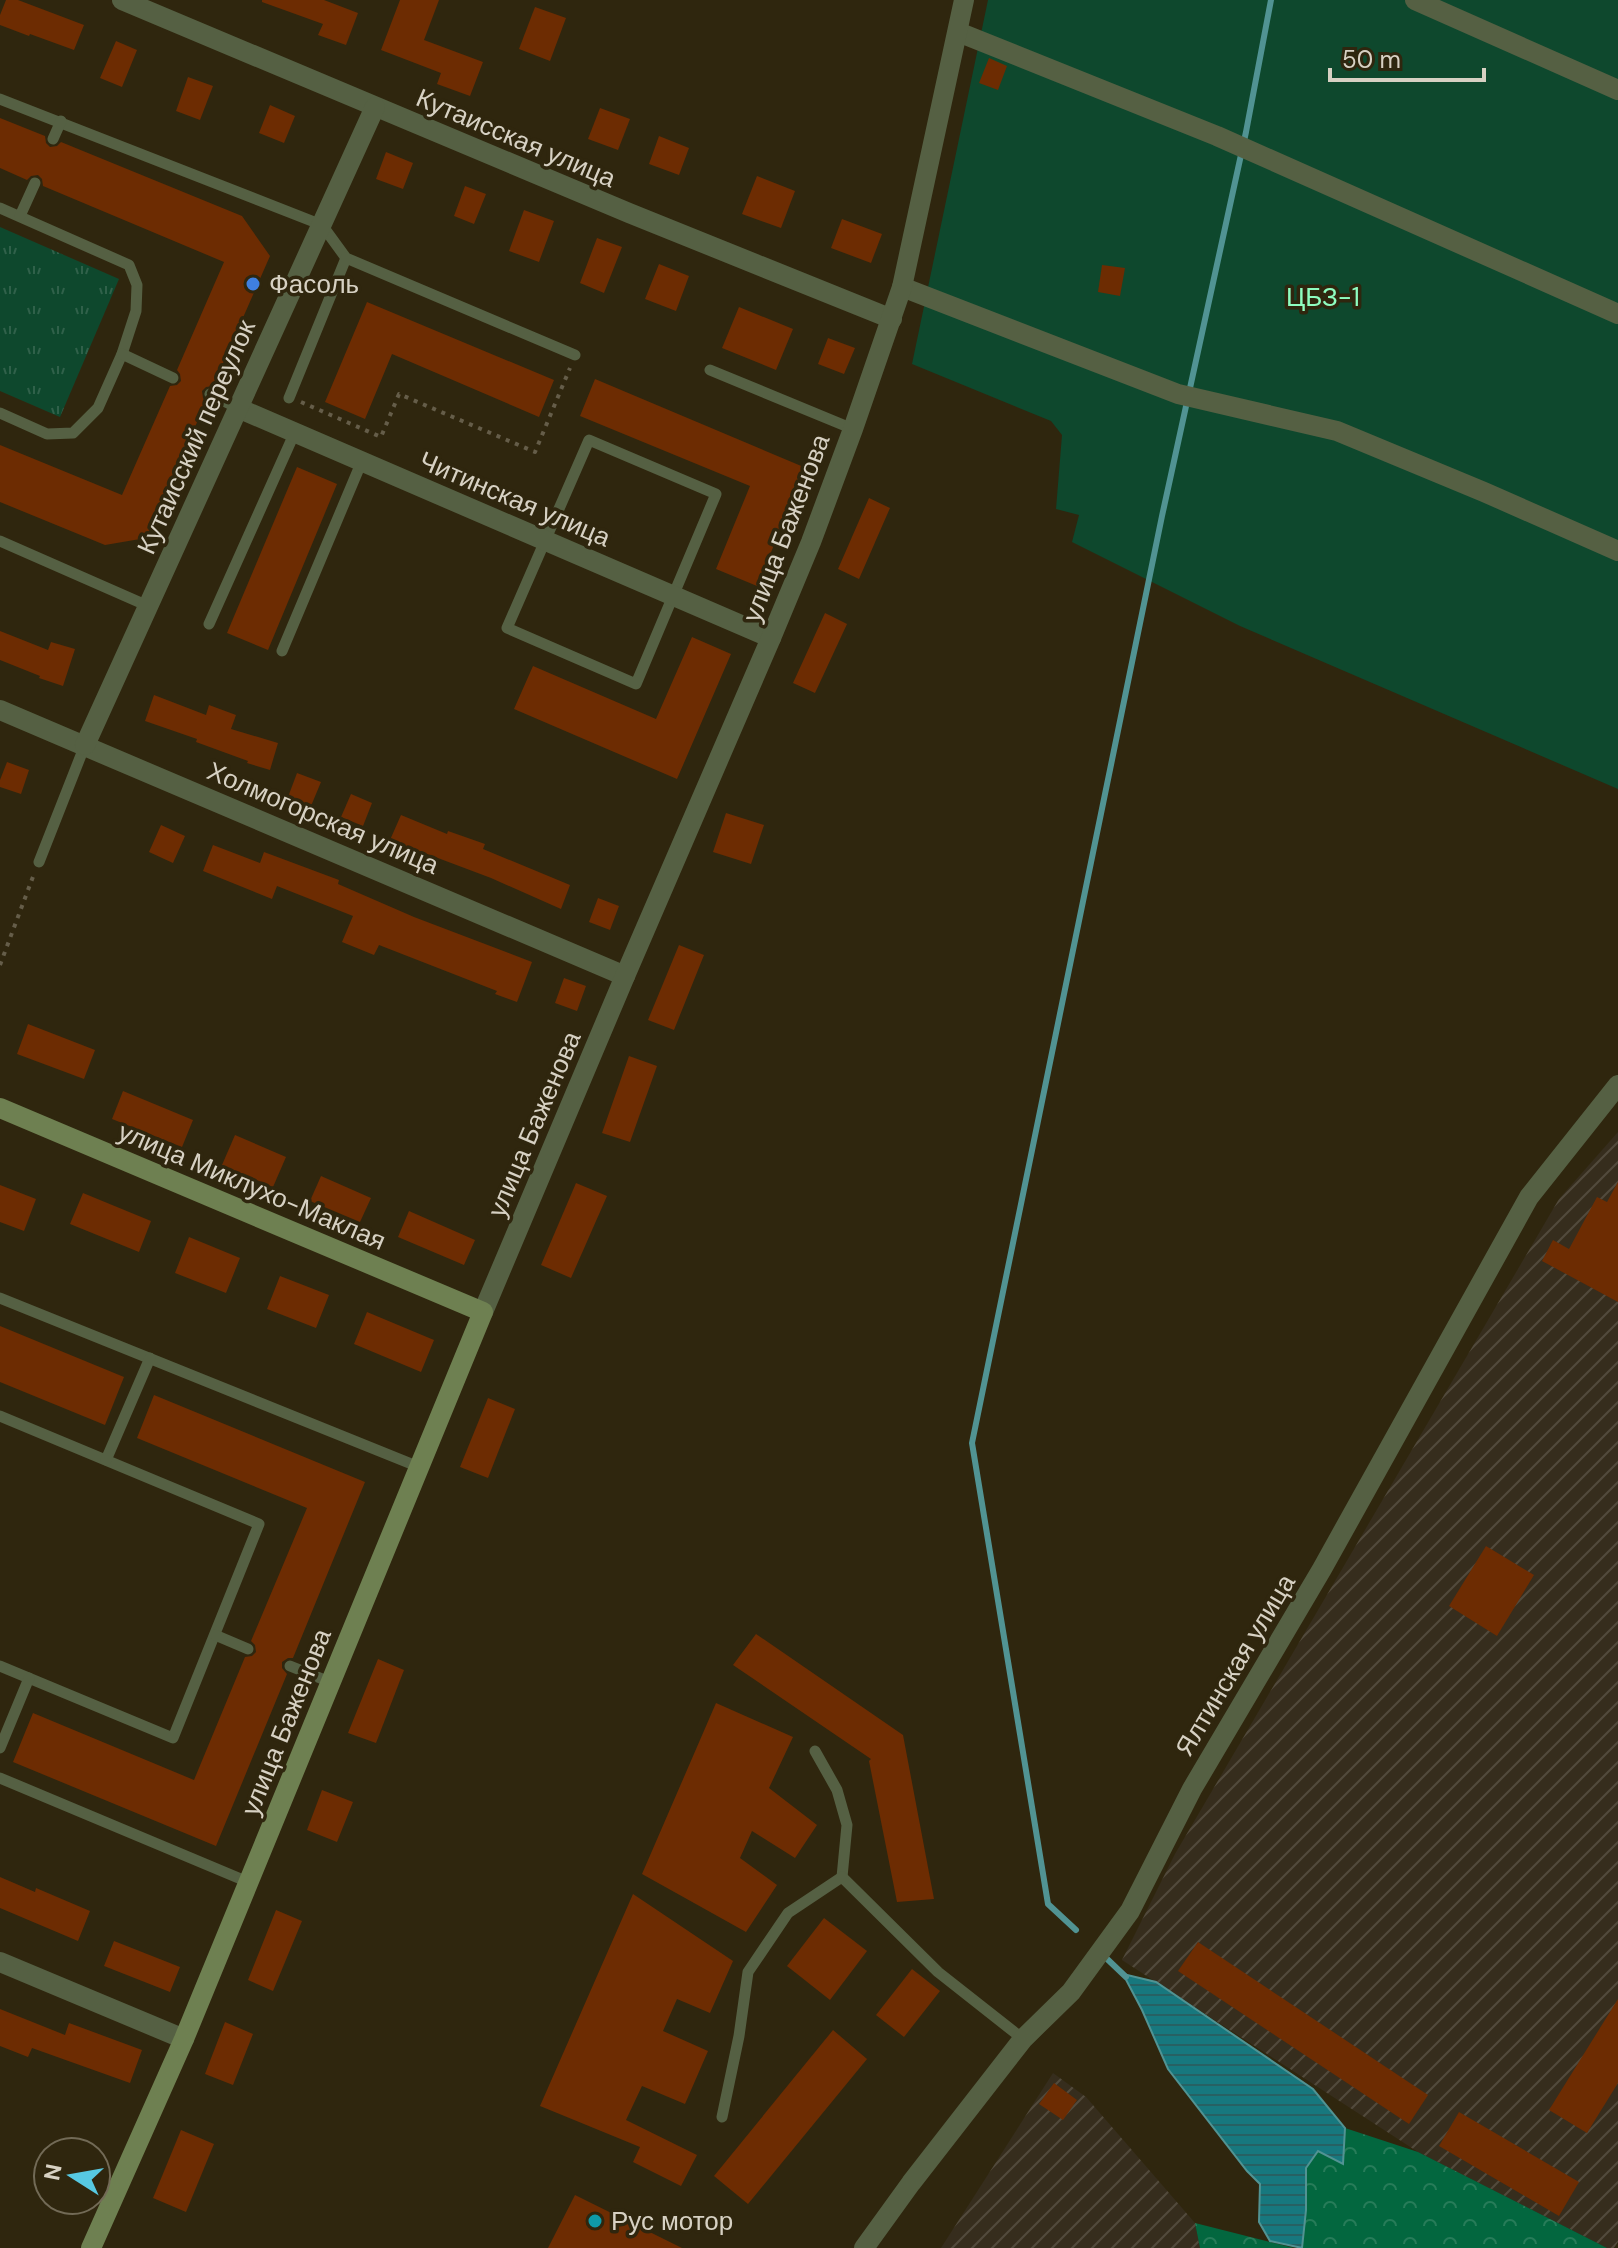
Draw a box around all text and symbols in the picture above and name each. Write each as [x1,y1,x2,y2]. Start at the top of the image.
scale bar [1330,32,1484,82]
text: 50 m [1342,44,1401,75]
street label: Кутаисская улица [411,81,621,196]
place label: Фасоль [269,267,359,301]
marker: Фасоль [244,275,262,293]
park label: ЦБЗ-1 [1286,280,1360,314]
street label: Кутаисский переулок [129,314,263,559]
street label: улица Баженова [735,429,838,627]
street label: Читинская улица [414,443,616,555]
street label: Холмогорская улица [202,754,444,882]
street label: улица Баженова [480,1025,589,1222]
street label: улица Миклухо-Маклая [113,1114,391,1258]
street label: Ялтинская улица [1167,1567,1303,1762]
street label: улица Баженова [233,1623,339,1820]
north arrow [32,2136,112,2216]
text: N [37,2162,69,2183]
place label: Рус мотор [611,2204,733,2238]
marker: Рус мотор [586,2212,604,2230]

